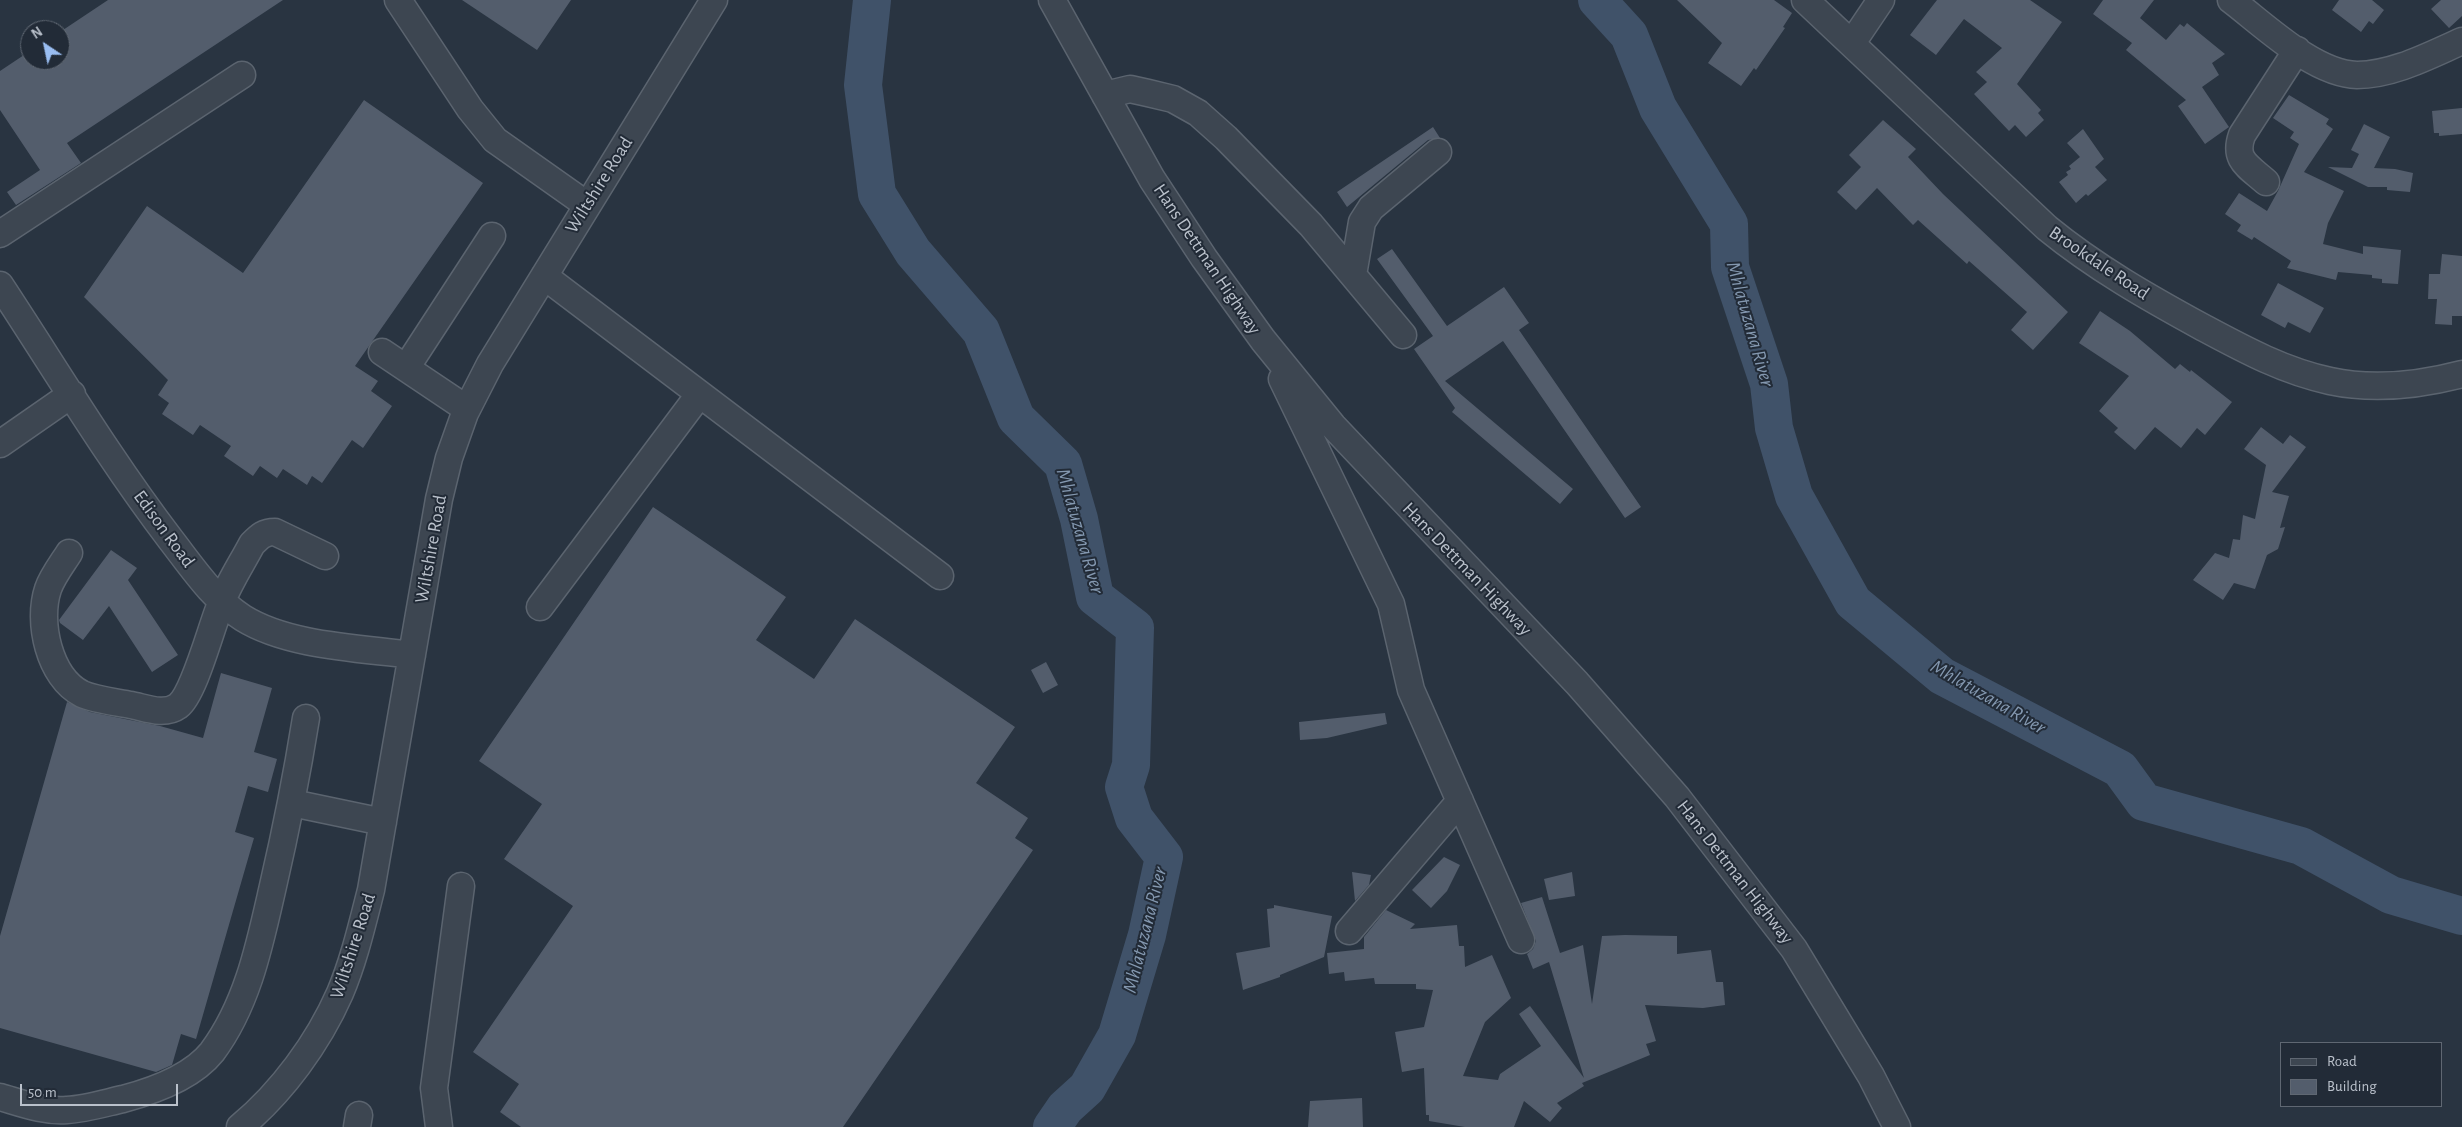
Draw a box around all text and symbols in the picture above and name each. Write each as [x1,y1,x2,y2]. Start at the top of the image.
north arrow [20,20,70,70]
text: N [29,25,45,42]
street label: Wiltshire Road [560,132,638,238]
street label: Hans Dettman Highway [1148,179,1266,339]
street label: Brookdale Road [2044,221,2154,305]
water label: Mhlatuzana River [1721,259,1779,389]
water label: Mhlatuzana River [1051,466,1109,596]
street label: Edison Road [128,486,200,572]
street label: Wiltshire Road [410,493,452,605]
street label: Hans Dettman Highway [1397,498,1537,640]
water label: Mhlatuzana River [1926,654,2050,740]
street label: Hans Dettman Highway [1672,795,1798,949]
water label: Mhlatuzana River [1118,865,1172,995]
street label: Wiltshire Road [325,890,381,1002]
legend [2280,1042,2442,1107]
text: Road [2327,1054,2357,1069]
scale bar [22,1074,180,1106]
text: Building [2327,1079,2377,1094]
text: 50 m [28,1085,57,1100]

